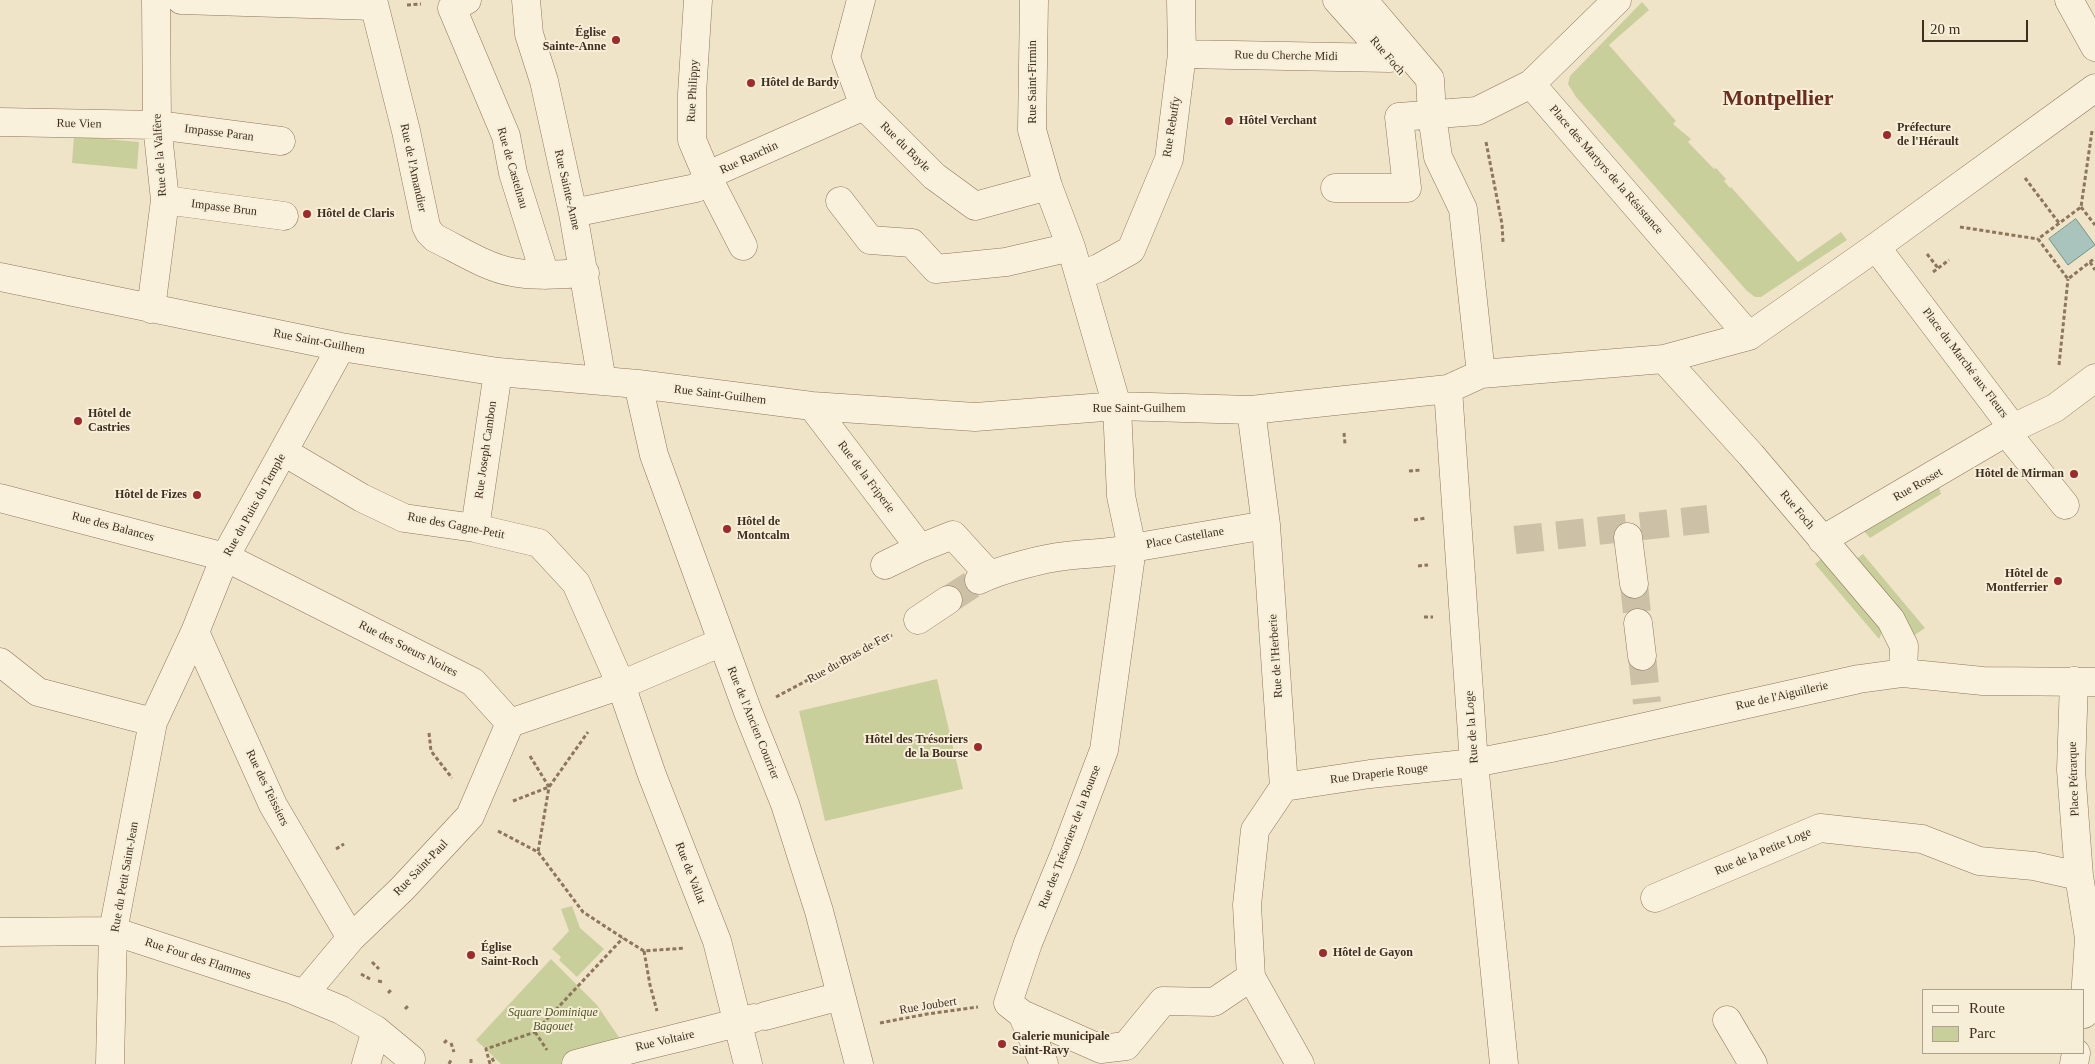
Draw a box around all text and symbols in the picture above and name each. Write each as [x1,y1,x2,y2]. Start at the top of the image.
scale bar [1925,10,2031,42]
text: 20 m [1930,21,1960,37]
place label: Église Sainte-Anne [534,26,606,54]
street label: Rue Foch [1365,32,1409,80]
marker: Église Sainte-Anne [610,34,622,46]
street label: Rue Saint-Firmin [1026,35,1040,129]
street label: Rue du Cherche Midi [1229,48,1343,64]
street label: Rue Philippy [684,56,702,126]
place label: Hôtel de Bardy [761,76,848,90]
marker: Hôtel de Bardy [745,77,757,89]
district label: Montpellier [1715,86,1841,112]
street label: Rue Rebuffy [1160,93,1184,161]
street label: Place des Martyrs de la Résistance [1539,94,1673,246]
street label: Rue de la Valfère [150,109,170,201]
place label: Hôtel Verchant [1239,114,1326,128]
marker: Hôtel Verchant [1223,115,1235,127]
street label: Rue Vien [55,116,103,132]
street label: Rue du Bayle [874,116,936,178]
street label: Rue de l'Amandier [395,117,431,219]
street label: Rue de Castelnau [492,120,532,216]
street label: Impasse Paran [178,121,260,145]
place label: Préfecture de l'Hérault [1897,121,1967,149]
marker: Préfecture de l'Hérault [1881,129,1893,141]
street label: Rue Ranchin [714,137,784,179]
street label: Rue Sainte-Anne [550,143,584,237]
street label: Impasse Brun [185,196,263,220]
place label: Hôtel de Claris [317,207,402,221]
marker: Hôtel de Claris [301,208,313,220]
street label: Place du Marché aux Fleurs [1914,298,2016,428]
street label: Rue Saint-Guilhem [266,325,372,359]
street label: Rue Saint-Guilhem [667,381,773,409]
street label: Rue Joseph Cambon [471,392,501,508]
street label: Rue Saint-Guilhem [1087,402,1191,416]
place label: Hôtel de Castries [88,407,137,435]
marker: Hôtel de Castries [72,415,84,427]
street label: Rue de la Friperie [831,434,901,520]
street label: Rue du Puits du Temple [217,444,293,566]
street label: Rue Rosset [1888,463,1948,507]
place label: Hôtel de Mirman [1967,467,2064,481]
marker: Hôtel de Mirman [2068,468,2080,480]
street label: Rue Foch [1775,486,1819,534]
place label: Hôtel de Fizes [106,488,187,502]
marker: Hôtel de Fizes [191,489,203,501]
street label: Rue des Balances [64,508,162,546]
street label: Rue des Gagne-Petit [399,508,513,544]
place label: Hôtel de Montcalm [737,515,796,543]
marker: Hôtel de Montcalm [721,523,733,535]
street label: Place Castellane [1139,523,1231,553]
place label: Hôtel de Montferrier [1980,567,2048,595]
marker: Hôtel de Montferrier [2052,575,2064,587]
street label: Rue de l'Herberie [1265,607,1287,705]
street label: Rue des Soeurs Noires [350,614,466,684]
street label: Rue du Bras de Fer [800,627,898,689]
street label: Rue de l'Ancien Courrier [721,658,785,788]
street label: Rue de l'Aiguillerie [1730,677,1834,715]
street label: Rue de la Loge [1462,686,1482,768]
place label: Hôtel des Trésoriers de la Bourse [851,733,968,761]
street label: Place Pétrarque [2065,735,2083,823]
marker: Hôtel des Trésoriers de la Bourse [972,741,984,753]
street label: Rue des Teissiers [240,743,294,833]
street label: Rue des Trésoriers de la Bourse [1032,753,1108,921]
street label: Rue Draperie Rouge [1323,760,1435,788]
street label: Rue du Petit Saint-Jean [107,812,143,942]
street label: Rue de la Petite Loge [1707,823,1819,881]
street label: Rue Saint-Paul [388,834,454,902]
street label: Rue de Vallat [670,837,710,909]
street label: Rue Four des Flammes [136,933,260,985]
place label: Église Saint-Roch [481,941,545,969]
place label: Hôtel de Gayon [1333,946,1422,960]
marker: Hôtel de Gayon [1317,947,1329,959]
marker: Église Saint-Roch [465,949,477,961]
legend [1922,989,2085,1054]
street label: Rue Joubert [893,994,963,1018]
text: Route [1969,1000,2005,1016]
park label: Square Dominique Bagouet [501,1006,605,1034]
text: Parc [1969,1025,1996,1041]
street label: Rue Voltaire [631,1026,699,1056]
place label: Galerie municipale Saint-Ravy [1012,1030,1123,1058]
marker: Galerie municipale Saint-Ravy [996,1038,1008,1050]

